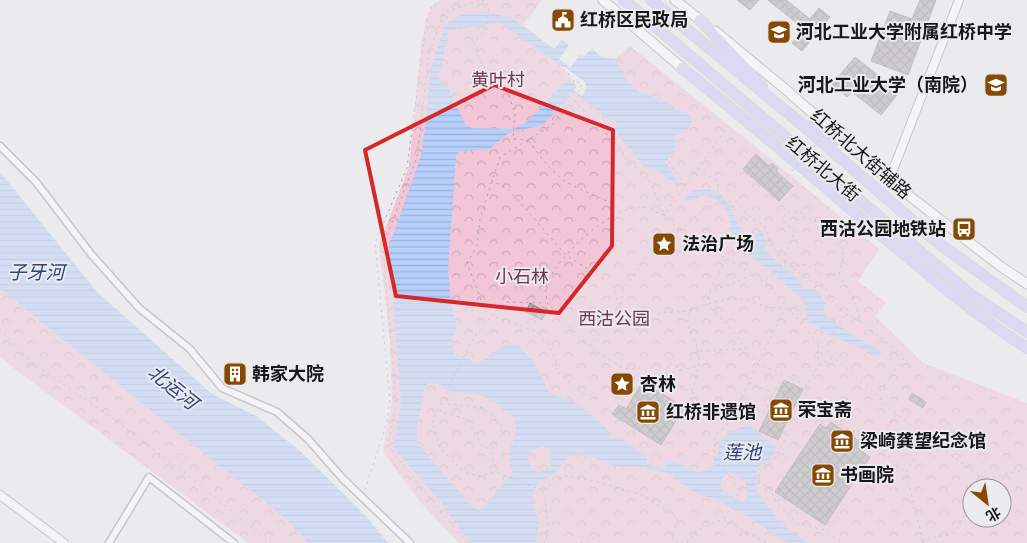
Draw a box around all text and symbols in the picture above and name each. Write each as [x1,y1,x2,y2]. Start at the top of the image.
place label: 红桥区民政局 [580,6,688,33]
public building icon: 红桥区民政局 [550,7,576,33]
place label: 河北工业大学附属红桥中学 [796,18,1012,45]
school or university icon: 河北工业大学附属红桥中学 [766,19,792,45]
park label: 黄叶村 [471,66,525,93]
place label: 河北工业大学（南院） [798,71,978,98]
school or university icon: 河北工业大学（南院） [983,72,1009,98]
street label: 红桥北大街辅路 [806,105,916,203]
street label: 红桥北大街 [782,132,864,206]
place label: 西沽公园地铁站 [820,215,946,242]
bus stop icon: 西沽公园地铁站 [951,216,977,242]
place label: 法治广场 [682,230,754,257]
place icon: 法治广场 [651,231,677,257]
water label: 子牙河 [7,257,68,286]
park label: 小石林 [495,263,549,290]
park label: 西沽公园 [578,305,650,332]
water label: 北运河 [142,357,208,418]
place label: 韩家大院 [252,360,324,387]
building icon: 韩家大院 [222,361,248,387]
place label: 杏林 [640,370,676,397]
place icon: 杏林 [609,371,635,397]
place label: 荣宝斋 [798,396,852,423]
museum icon: 荣宝斋 [768,397,794,423]
place label: 红桥非遗馆 [666,398,756,425]
museum icon: 红桥非遗馆 [635,399,661,425]
place label: 梁崎龚望纪念馆 [860,427,986,454]
museum icon: 梁崎龚望纪念馆 [829,428,855,454]
water label: 莲池 [723,437,763,466]
place label: 书画院 [840,461,894,488]
museum icon: 书画院 [810,462,836,488]
north arrow [962,478,1012,528]
text: 北 [982,502,1005,527]

